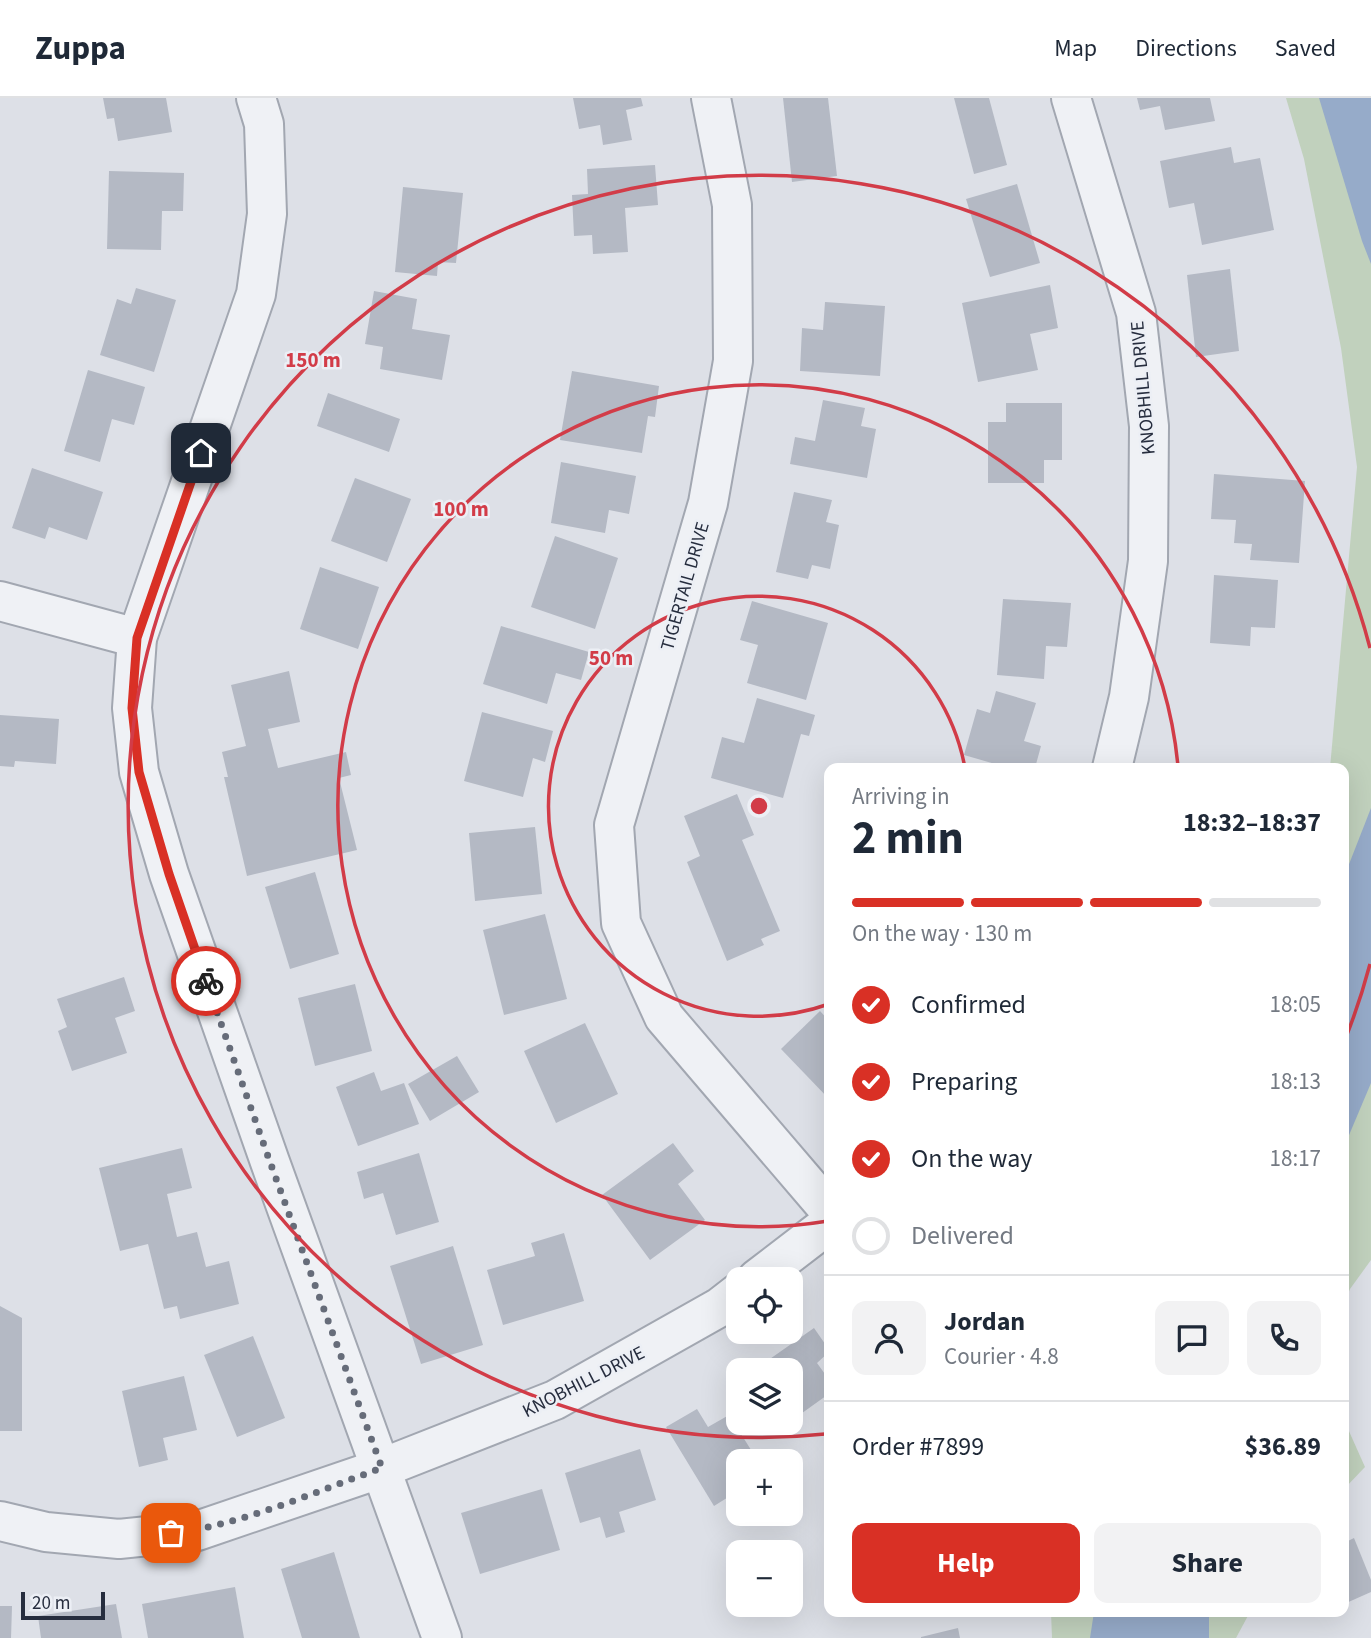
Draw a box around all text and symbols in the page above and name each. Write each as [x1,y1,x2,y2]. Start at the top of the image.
text: Zuppa [35,25,126,72]
text: Map [1054,31,1097,66]
text: Directions [1135,31,1237,66]
text: Saved [1275,31,1336,66]
street label: KNOBHILL DRIVE [1124,320,1163,456]
text: 150 m [285,345,341,375]
pin [171,423,231,483]
icon: home [182,434,220,472]
text: 100 m [433,494,489,524]
street label: TIGERTAIL DRIVE [654,519,717,654]
text: 50 m [589,643,633,673]
text: Arriving in [852,780,950,813]
centre of rings [747,794,771,818]
text: 18:32–18:37 [1183,804,1321,841]
text: 2 min [852,806,964,871]
text: On the way · 130 m [852,917,1032,950]
courier [171,946,241,1016]
icon: bike [187,962,225,1000]
icon: check [852,986,890,1024]
text: Confirmed [911,986,1026,1023]
text: 18:05 [1270,988,1321,1021]
icon: check [852,1063,890,1101]
text: Preparing [911,1063,1017,1100]
text: 18:13 [1270,1065,1321,1098]
icon: check [852,1140,890,1178]
text: On the way [911,1140,1032,1177]
text: 18:17 [1270,1142,1321,1175]
text: Delivered [911,1217,1014,1254]
map controls [726,1267,803,1617]
button: locate [726,1267,803,1344]
button: person [852,1301,926,1375]
button: chat [1155,1301,1229,1375]
button: phone [1247,1301,1321,1375]
text: Jordan [944,1303,1025,1340]
street label: KNOBHILL DRIVE [518,1340,650,1425]
text: Courier · 4.8 [944,1340,1059,1373]
button: layers [726,1358,803,1435]
text: Order #7899 [852,1428,984,1465]
text: $36.89 [1245,1428,1321,1465]
button: + [726,1449,803,1526]
pin [141,1503,201,1563]
icon: bag [152,1514,190,1552]
button: Help [852,1523,1080,1603]
button: Share [1094,1523,1321,1603]
button: − [726,1540,803,1617]
scale bar [21,1589,105,1621]
text: 20 m [32,1590,70,1617]

